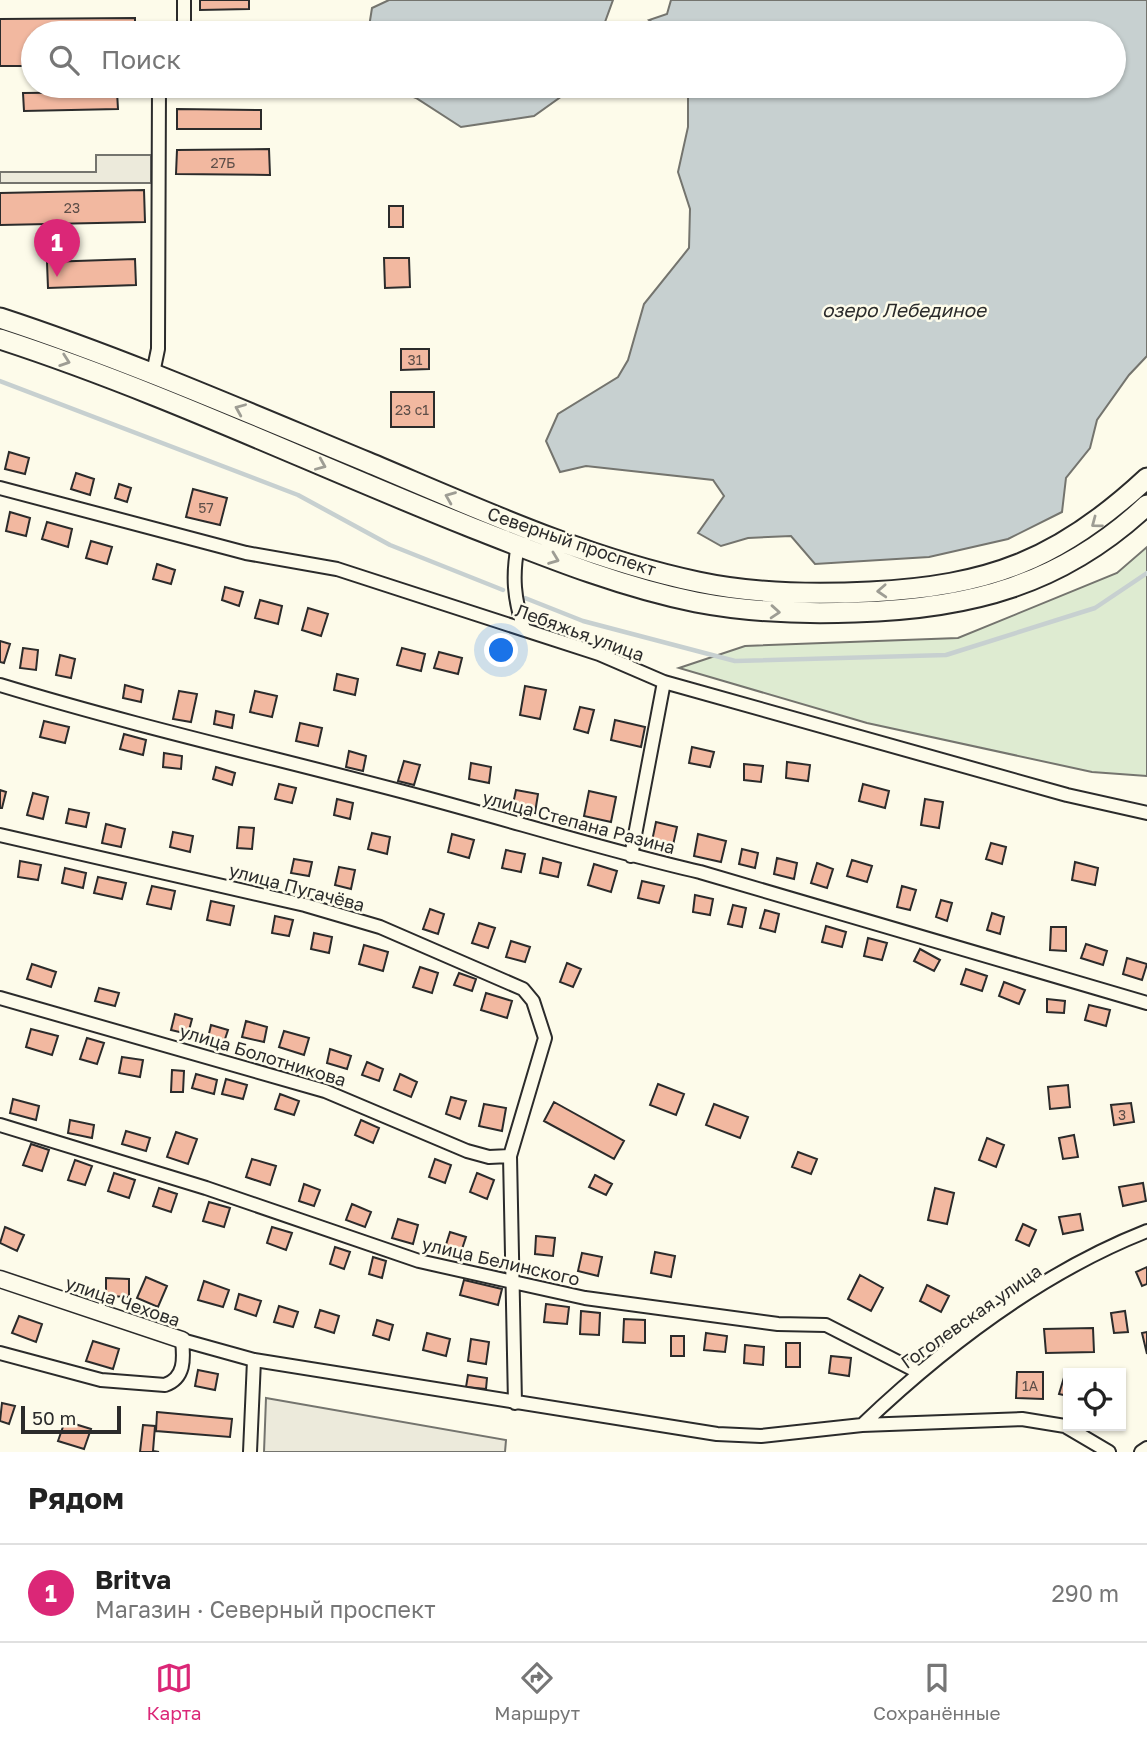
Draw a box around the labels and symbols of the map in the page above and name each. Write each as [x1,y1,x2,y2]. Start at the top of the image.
house number: 27Б [211,154,235,171]
house number: 23 [64,199,80,216]
pin: 1 [34,219,80,277]
water label: озеро Лебединое [822,298,988,321]
house number: 31 [408,351,423,368]
one-way arrow [58,353,70,367]
house number: 23 с1 [395,401,429,418]
one-way arrow [234,404,246,418]
one-way arrow [314,456,326,470]
one-way arrow [444,491,456,505]
house number: 57 [198,499,214,516]
street label: Северный проспект [485,502,659,580]
one-way arrow [1091,515,1103,527]
one-way arrow [548,551,560,565]
one-way arrow [877,584,888,599]
street label: Лебяжья улица [513,598,647,666]
one-way arrow [770,604,781,619]
your location [484,633,518,667]
street label: улица Степана Разина [480,786,678,858]
street label: улица Пугачёва [227,858,367,916]
street label: улица Болотникова [177,1019,349,1091]
house number: 3 [1118,1106,1126,1123]
street label: улица Белинского [420,1232,582,1290]
street label: Гоголевская улица [897,1259,1045,1373]
street label: улица Чехова [63,1271,183,1331]
house number: 1А [1022,1377,1039,1394]
scale bar [21,1403,121,1435]

